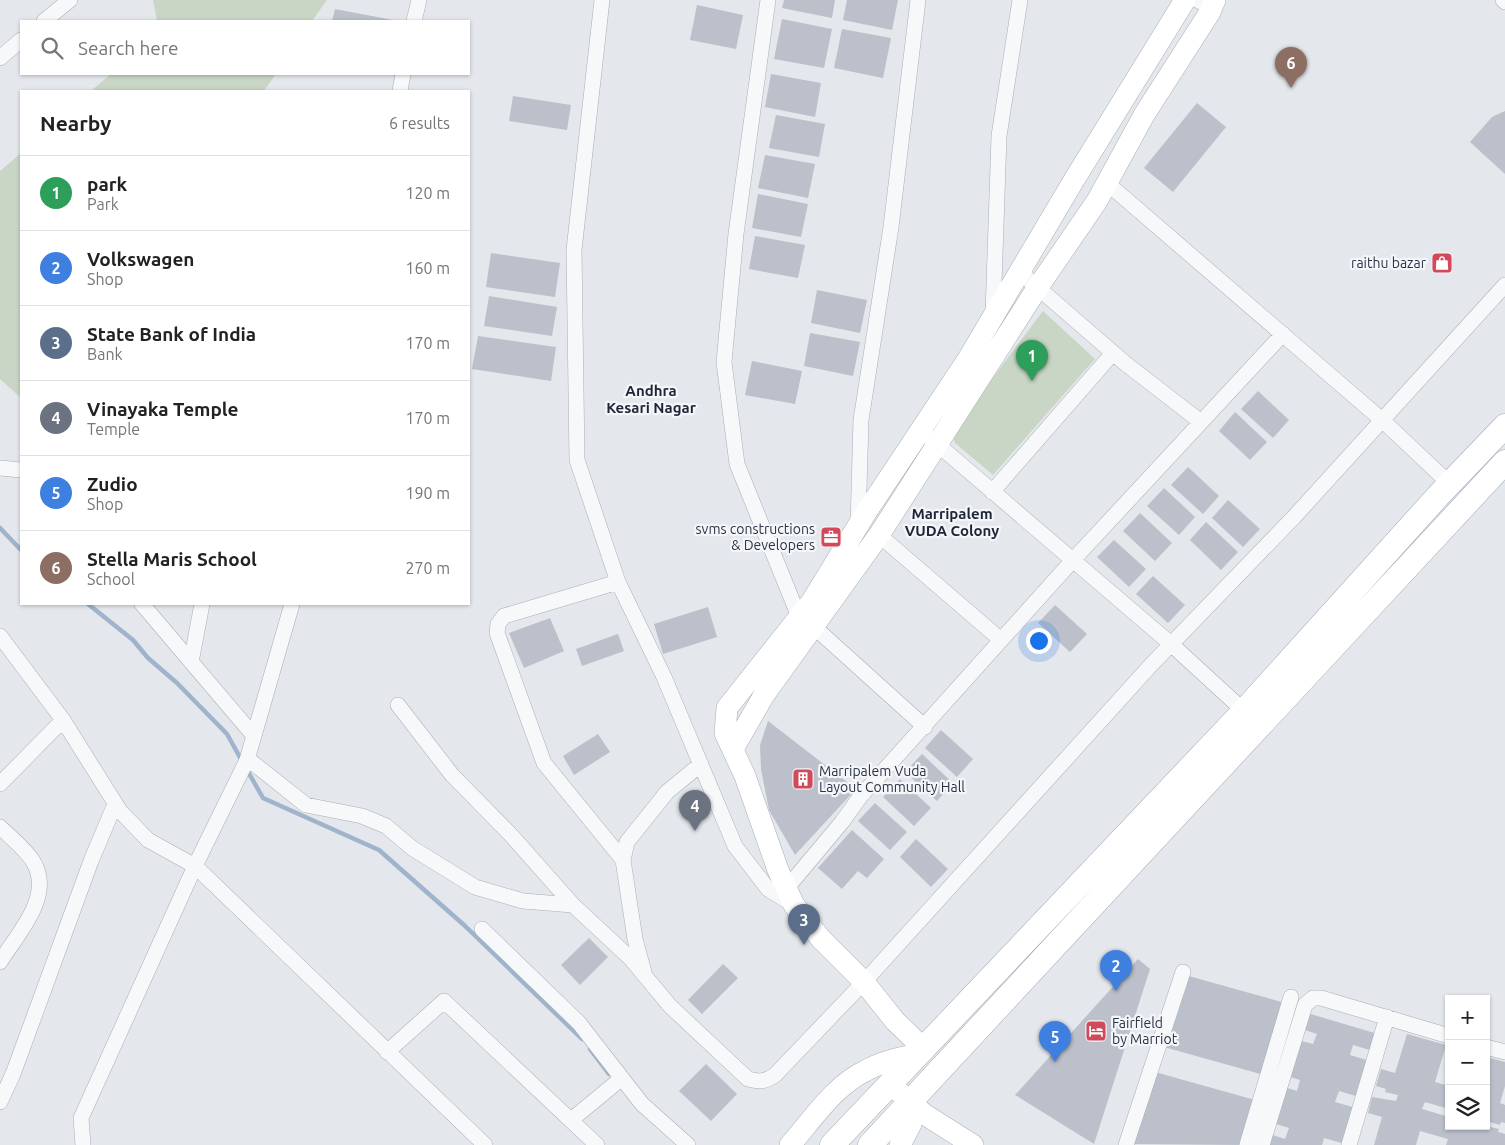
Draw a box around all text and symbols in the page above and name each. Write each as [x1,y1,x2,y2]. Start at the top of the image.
search box [20,20,470,75]
icon: search [38,34,66,62]
text: Search here [78,37,178,59]
pin: 6 [1275,47,1307,88]
text: Nearby [40,111,111,135]
text: 6 results [389,114,450,132]
text: park [87,173,127,195]
text: 1 [51,184,61,202]
text: 120 m [405,184,450,202]
text: Park [87,195,119,213]
text: Volkswagen [87,248,194,270]
shop icon: raithu bazar [1430,251,1454,275]
place label: raithu bazar [1351,255,1427,271]
text: 2 [51,259,61,277]
text: 160 m [405,259,450,277]
text: Shop [87,270,123,288]
text: State Bank of India [87,323,256,345]
text: 3 [51,334,61,352]
text: 170 m [405,334,450,352]
pin: 1 [1016,340,1048,381]
text: Bank [87,345,123,363]
district label: Andhra Kesari Nagar [606,382,697,416]
text: Vinayaka Temple [87,398,239,420]
text: 4 [51,409,61,427]
text: 170 m [405,409,450,427]
text: Temple [87,420,140,438]
text: Zudio [87,473,138,495]
text: 5 [51,484,61,502]
text: 190 m [405,484,450,502]
text: Shop [87,495,123,513]
district label: Marripalem VUDA Colony [905,505,999,539]
place label: svms constructions & Developers [696,521,815,553]
office icon: svms constructions & Developers [819,525,843,549]
text: Stella Maris School [87,548,257,570]
text: 6 [51,559,61,577]
text: 270 m [405,559,450,577]
text: School [87,570,135,588]
your location [1026,628,1052,654]
place label: Marripalem Vuda Layout Community Hall [819,763,965,795]
building icon: Marripalem Vuda Layout Community Hall [791,767,815,791]
pin: 4 [679,790,711,831]
pin: 3 [788,904,820,945]
pin: 2 [1100,950,1132,991]
map controls [1445,995,1490,1130]
button: + [1445,995,1490,1040]
place label: Fairfield by Marriot [1112,1015,1178,1047]
hotel icon: Fairfield by Marriot [1084,1019,1108,1043]
pin: 5 [1039,1021,1071,1062]
button: − [1445,1040,1490,1085]
button: layers [1445,1085,1490,1130]

